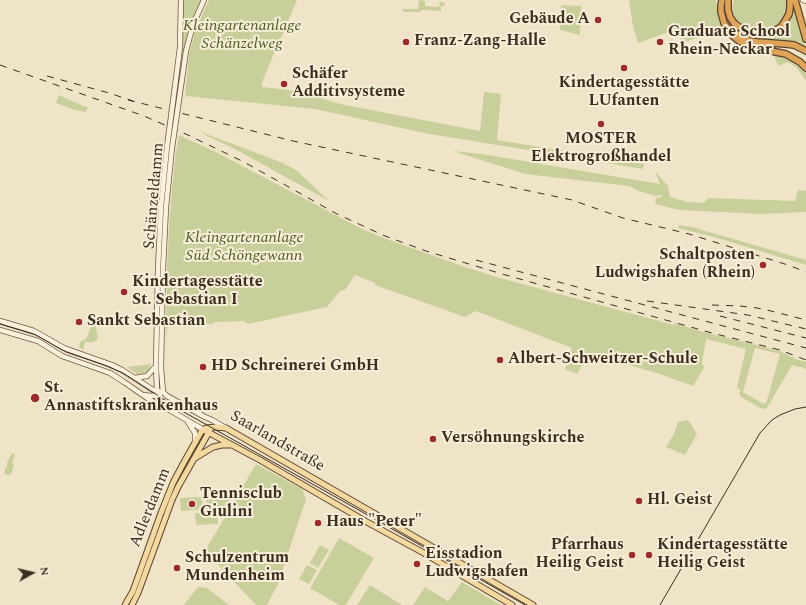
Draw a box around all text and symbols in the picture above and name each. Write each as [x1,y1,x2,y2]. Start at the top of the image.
place label: Gebäude A [509,10,590,30]
marker: Gebäude A [593,15,603,25]
park label: Kleingartenanlage Schänzelweg [183,17,301,55]
place label: Graduate School Rhein-Neckar [668,23,790,61]
place label: Franz-Zang-Halle [414,32,546,52]
marker: Franz-Zang-Halle [401,37,411,47]
marker: Graduate School Rhein-Neckar [655,37,665,47]
marker: Kindertagesstätte LUfanten [619,63,629,73]
place label: Schäfer Additivsysteme [292,65,405,103]
place label: Kindertagesstätte LUfanten [559,74,689,112]
marker: Schäfer Additivsysteme [279,79,289,89]
marker: MOSTER Elektrogroßhandel [596,119,606,129]
place label: MOSTER Elektrogroßhandel [531,130,671,168]
street label: Schänzeldamm [141,142,169,250]
park label: Kleingartenanlage Süd Schöngewann [185,229,303,267]
place label: Schaltposten Ludwigshafen (Rhein) [595,246,755,284]
marker: Schaltposten Ludwigshafen (Rhein) [758,260,768,270]
place label: Kindertagesstätte St. Sebastian I [132,273,263,311]
marker: Kindertagesstätte St. Sebastian I [119,287,129,297]
place label: Sankt Sebastian [87,312,205,332]
marker: Sankt Sebastian [74,317,84,327]
place label: Albert-Schweitzer-Schule [508,350,698,370]
marker: Albert-Schweitzer-Schule [495,355,505,365]
place label: HD Schreinerei GmbH [211,357,379,377]
marker: HD Schreinerei GmbH [198,362,208,372]
place label: St. Annastiftskrankenhaus [44,379,218,417]
marker: St. Annastiftskrankenhaus [29,392,41,404]
street label: Saarlandstraße [226,407,328,477]
place label: Versöhnungskirche [441,429,584,449]
marker: Versöhnungskirche [428,434,438,444]
street label: Adlerdamm [126,466,176,550]
place label: Tennisclub Giulini [200,485,282,523]
place label: Hl. Geist [647,491,713,511]
marker: Hl. Geist [634,496,644,506]
marker: Tennisclub Giulini [187,499,197,509]
place label: Haus "Peter" [326,513,422,533]
marker: Haus "Peter" [313,518,323,528]
place label: Pfarrhaus Heilig Geist [536,536,624,574]
place label: Kindertagesstätte Heilig Geist [657,536,788,574]
place label: Eisstadion Ludwigshafen [425,545,528,583]
place label: Schulzentrum Mundenheim [185,549,289,587]
marker: Pfarrhaus Heilig Geist [627,550,637,560]
marker: Kindertagesstätte Heilig Geist [644,550,654,560]
north arrow [12,553,52,593]
marker: Eisstadion Ludwigshafen [412,559,422,569]
marker: Schulzentrum Mundenheim [172,563,182,573]
text: N [35,566,53,577]

